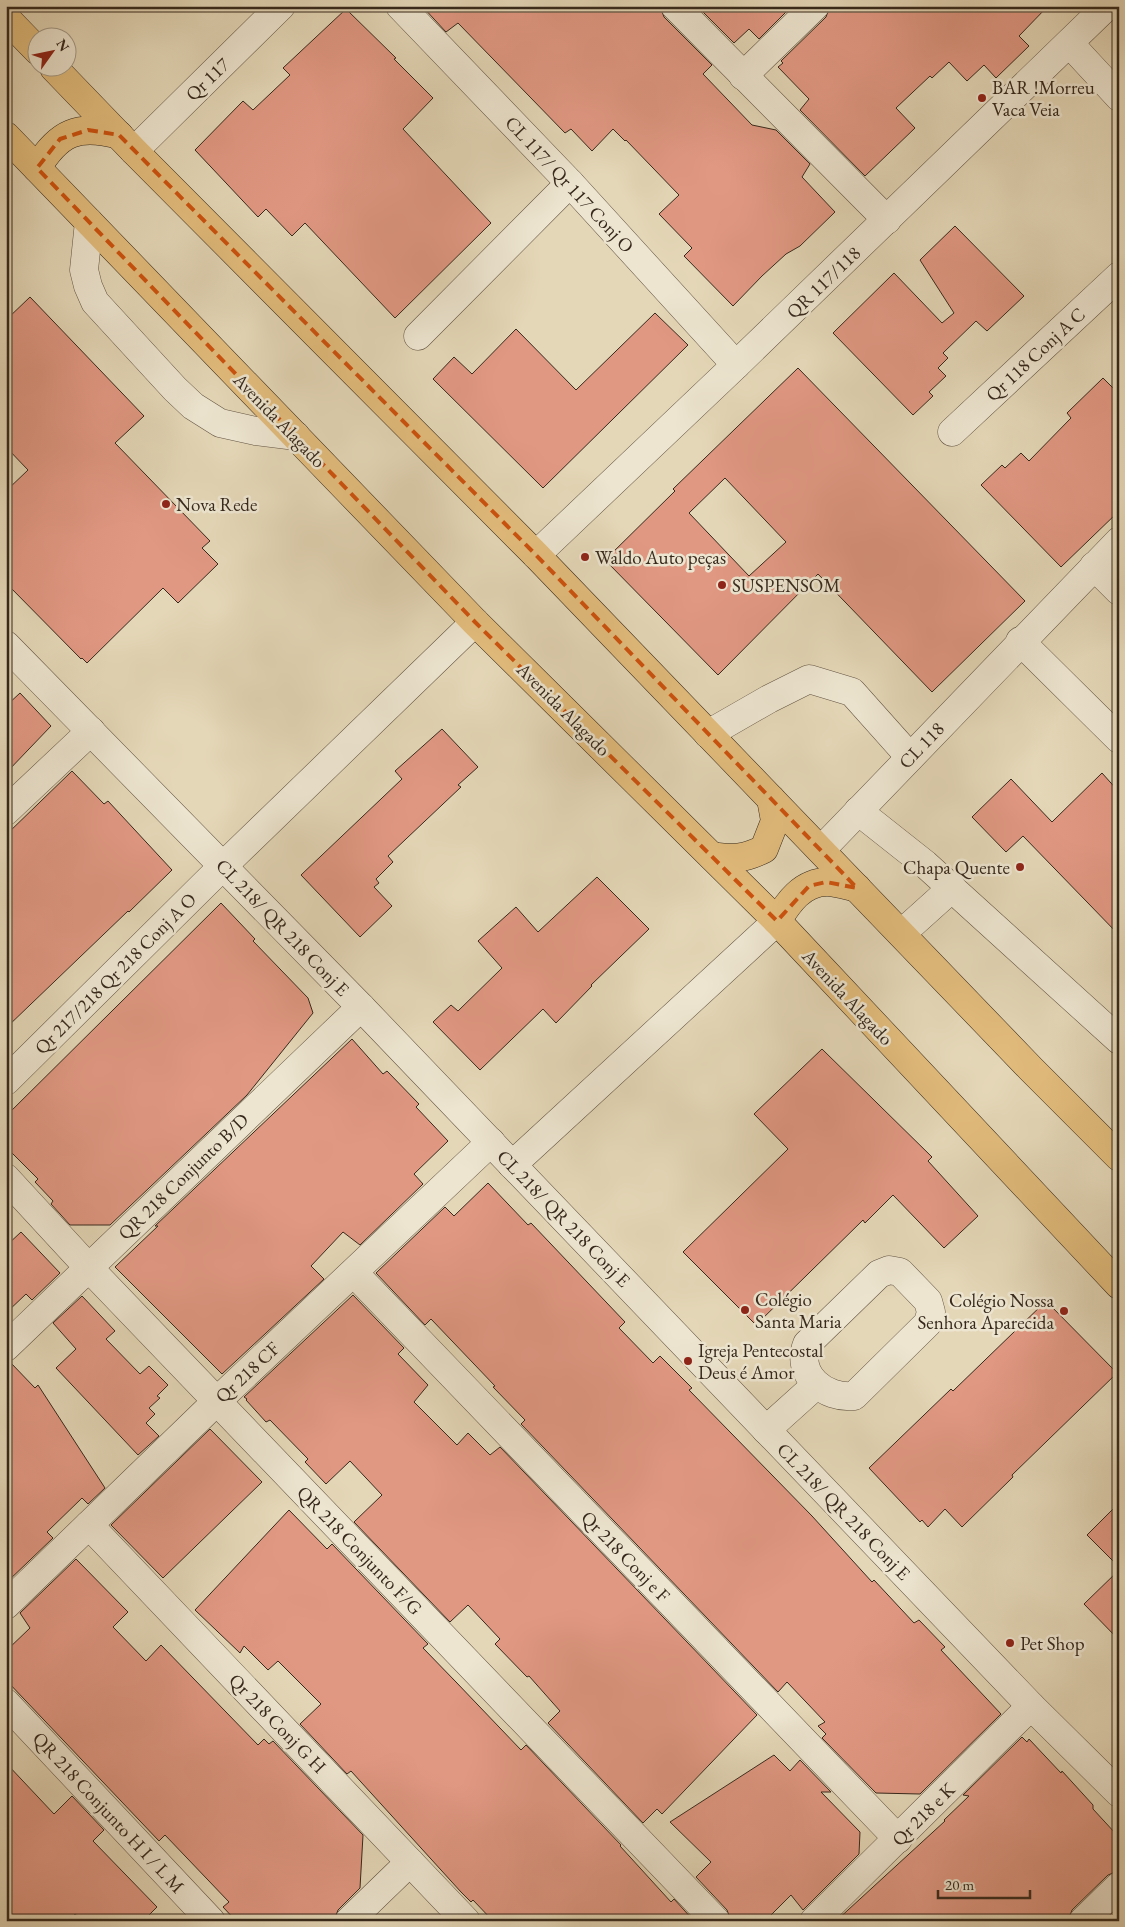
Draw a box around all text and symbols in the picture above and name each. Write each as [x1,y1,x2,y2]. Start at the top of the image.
north arrow [28,28,78,78]
text: N [52,35,74,55]
street label: Qr 117 [180,52,235,106]
place label: BAR !Morreu Vaca Veia [992,75,1095,122]
marker: BAR !Morreu Vaca Veia [976,92,988,104]
street label: CL 117/ Qr 117 Conj O [500,111,640,258]
street label: QR 117/118 [781,241,866,324]
street label: Qr 118 Conj A C [980,302,1090,407]
street label: Avenida Alagado [227,367,331,473]
place label: Nova Rede [176,492,257,517]
marker: Nova Rede [160,498,172,510]
place label: Waldo Auto peças [595,545,726,570]
marker: Waldo Auto peças [579,551,591,563]
place label: SUSPENSOM [732,573,840,598]
marker: SUSPENSOM [716,579,728,591]
street label: Avenida Alagado [511,656,616,762]
street label: CL 118 [893,717,950,774]
street label: CL 218/ QR 218 Conj E [210,853,355,1002]
place label: Chapa Quente [903,855,1010,880]
marker: Chapa Quente [1014,861,1026,873]
street label: Qr 217/218 Qr 218 Conj A O [29,887,202,1060]
street label: Avenida Alagado [796,943,899,1051]
street label: QR 218 Conjunto B/D [113,1107,254,1245]
street label: CL 218/ QR 218 Conj E [491,1144,636,1293]
place label: Colégio Santa Maria [755,1287,842,1334]
place label: Colégio Nossa Senhora Aparecida [917,1288,1054,1335]
marker: Colégio Santa Maria [739,1304,751,1316]
marker: Colégio Nossa Senhora Aparecida [1058,1305,1070,1317]
street label: Qr 218 CF [210,1336,285,1408]
place label: Igreja Pentecostal Deus é Amor [698,1338,824,1385]
marker: Igreja Pentecostal Deus é Amor [682,1355,694,1367]
street label: CL 218/ QR 218 Conj E [771,1437,916,1586]
street label: QR 218 Conjunto F/G [291,1480,428,1620]
street label: Qr 218 Conj e F [576,1505,676,1608]
place label: Pet Shop [1020,1631,1085,1656]
marker: Pet Shop [1004,1637,1016,1649]
street label: Qr 218 Conj G H [224,1668,332,1779]
street label: QR 218 Conjunto H I / L M [27,1726,190,1898]
street label: Qr 218 e K [886,1776,961,1851]
scale bar [938,1867,1030,1899]
text: 20 m [945,1875,974,1894]

